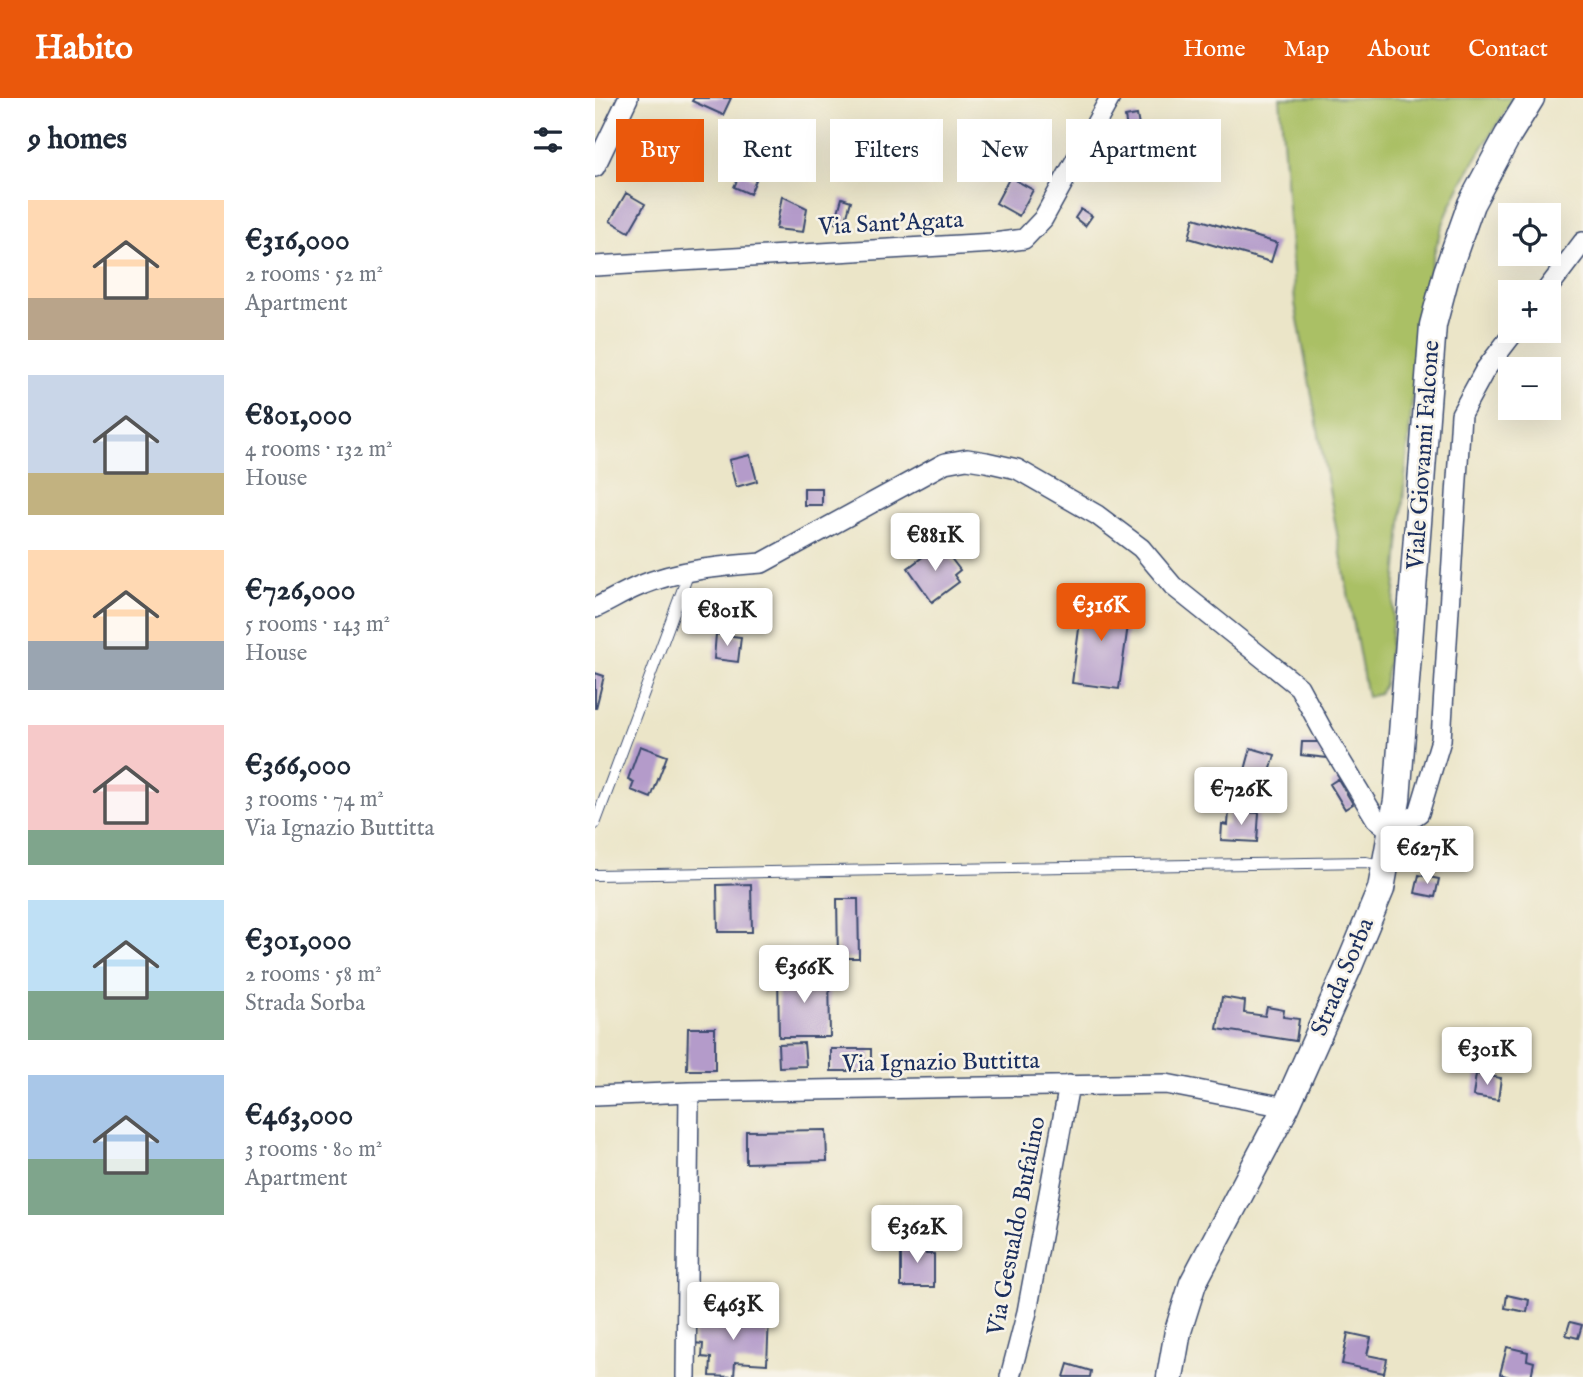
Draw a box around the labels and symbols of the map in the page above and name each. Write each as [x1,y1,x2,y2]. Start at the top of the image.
street label: Via Sant'Agata [817,205,965,243]
street label: Viale Giovanni Falcone [1400,339,1447,572]
pin: €881K [886,514,984,573]
pin: €316K [1052,584,1150,643]
pin: €801K [678,588,776,648]
pin: €726K [1192,768,1290,827]
pin: €627K [1378,826,1476,886]
street label: Strada Sorba [1304,913,1382,1041]
pin: €366K [755,946,853,1005]
pin: €301K [1438,1028,1536,1087]
street label: Via Ignazio Buttitta [841,1046,1041,1080]
street label: Via Gesualdo Bufalino [980,1114,1053,1339]
pin: €362K [868,1206,966,1265]
pin: €463K [684,1282,782,1342]

